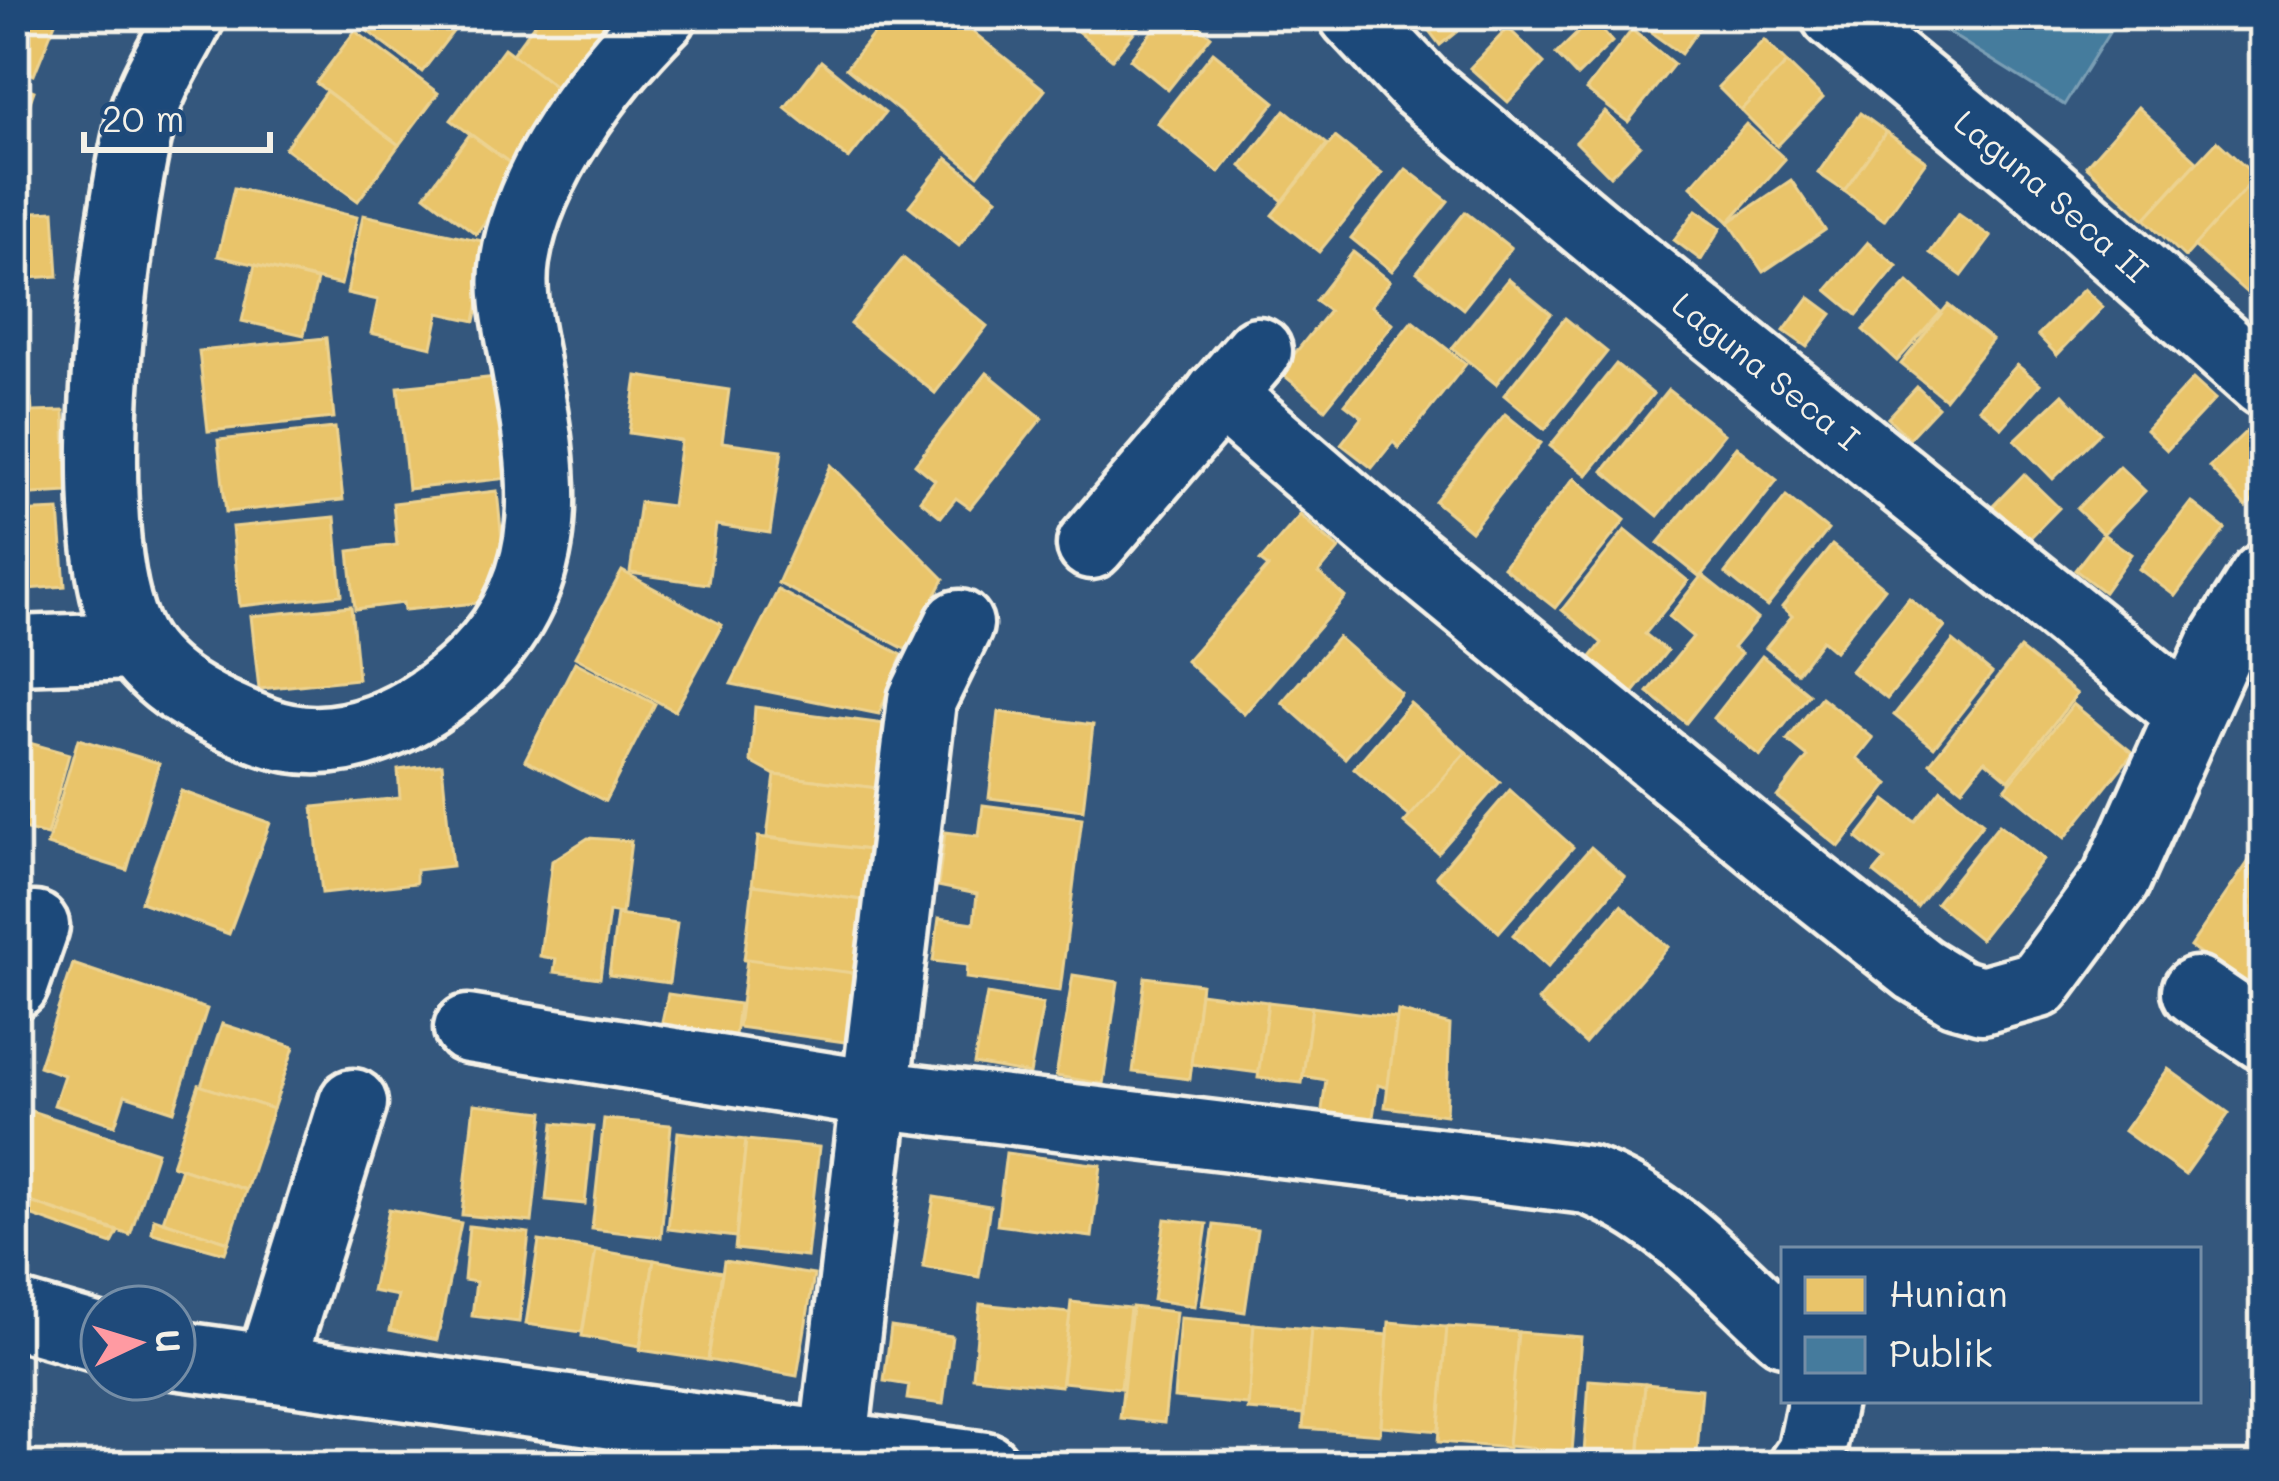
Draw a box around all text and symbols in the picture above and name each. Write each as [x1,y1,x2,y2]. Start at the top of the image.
scale bar [84,78,270,152]
text: 20 m [102,94,184,141]
street label: Laguna Seca II [1946,99,2158,290]
street label: Laguna Seca I [1665,281,1869,458]
legend [1781,1247,2201,1403]
text: Hunian [1889,1269,2008,1316]
north arrow [78,1283,198,1403]
text: U [147,1328,192,1354]
text: Publik [1889,1329,1993,1376]

